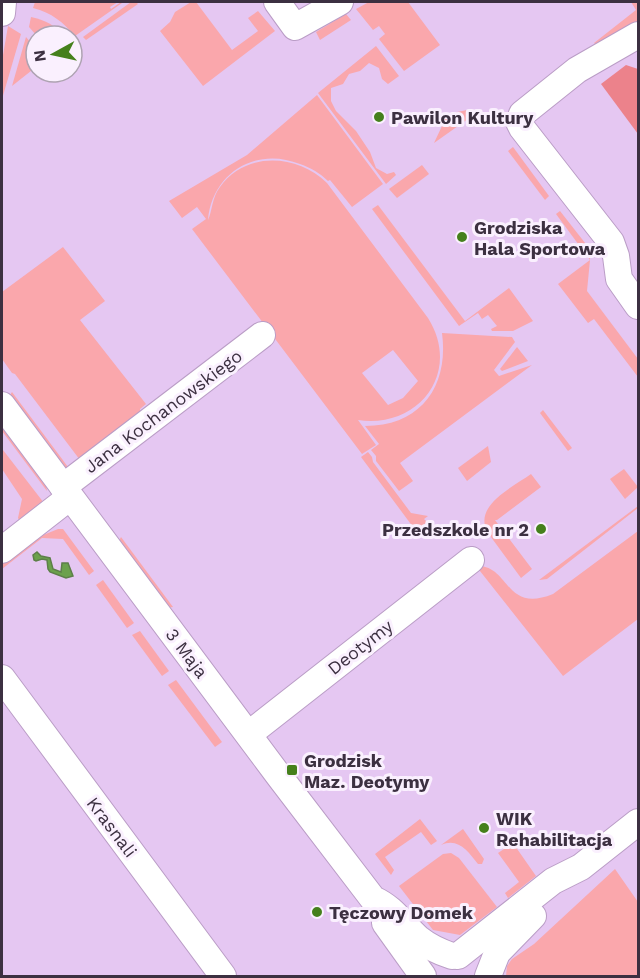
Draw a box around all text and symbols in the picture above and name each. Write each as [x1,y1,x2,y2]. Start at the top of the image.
north arrow [24,24,84,84]
text: N [29,49,50,63]
place label: Pawilon Kultury [391,107,534,128]
marker: Pawilon Kultury [372,110,386,124]
place label: Grodziska Hala Sportowa [474,217,606,259]
marker: Grodziska Hala Sportowa [455,230,469,244]
street label: Jana Kochanowskiego [80,345,246,477]
place label: Przedszkole nr 2 [382,519,529,540]
marker: Przedszkole nr 2 [534,522,548,536]
street label: Deotymy [323,615,397,679]
street label: 3 Maja [161,624,213,682]
place label: Grodzisk Maz. Deotymy [304,750,430,792]
marker: Grodzisk Maz. Deotymy [285,763,299,777]
street label: Krasnali [82,793,142,861]
place label: WIK Rehabilitacja [496,808,613,850]
marker: WIK Rehabilitacja [477,821,491,835]
place label: Tęczowy Domek [329,902,474,923]
marker: Tęczowy Domek [310,905,324,919]

